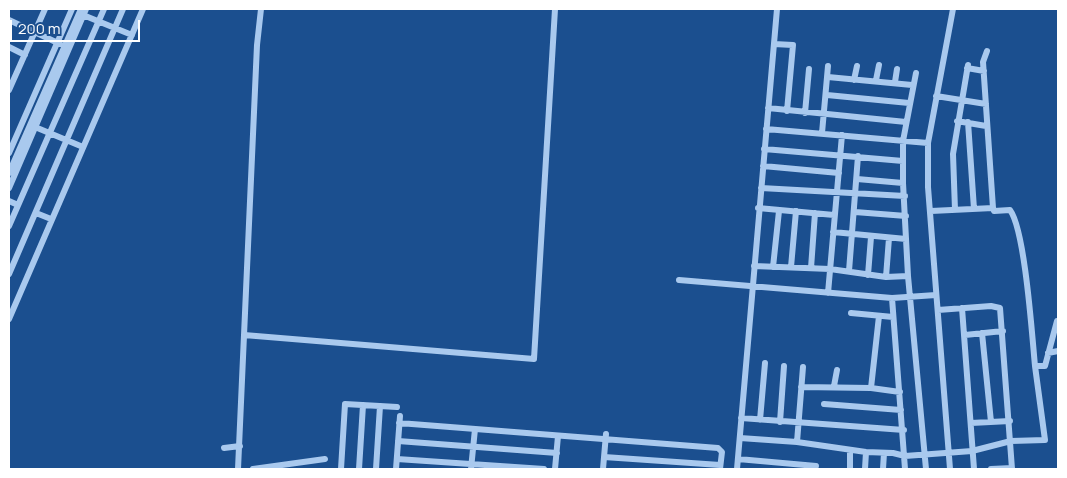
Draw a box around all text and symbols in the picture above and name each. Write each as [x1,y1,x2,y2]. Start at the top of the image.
scale bar [12,10,142,42]
text: 200 m [18,18,61,39]

